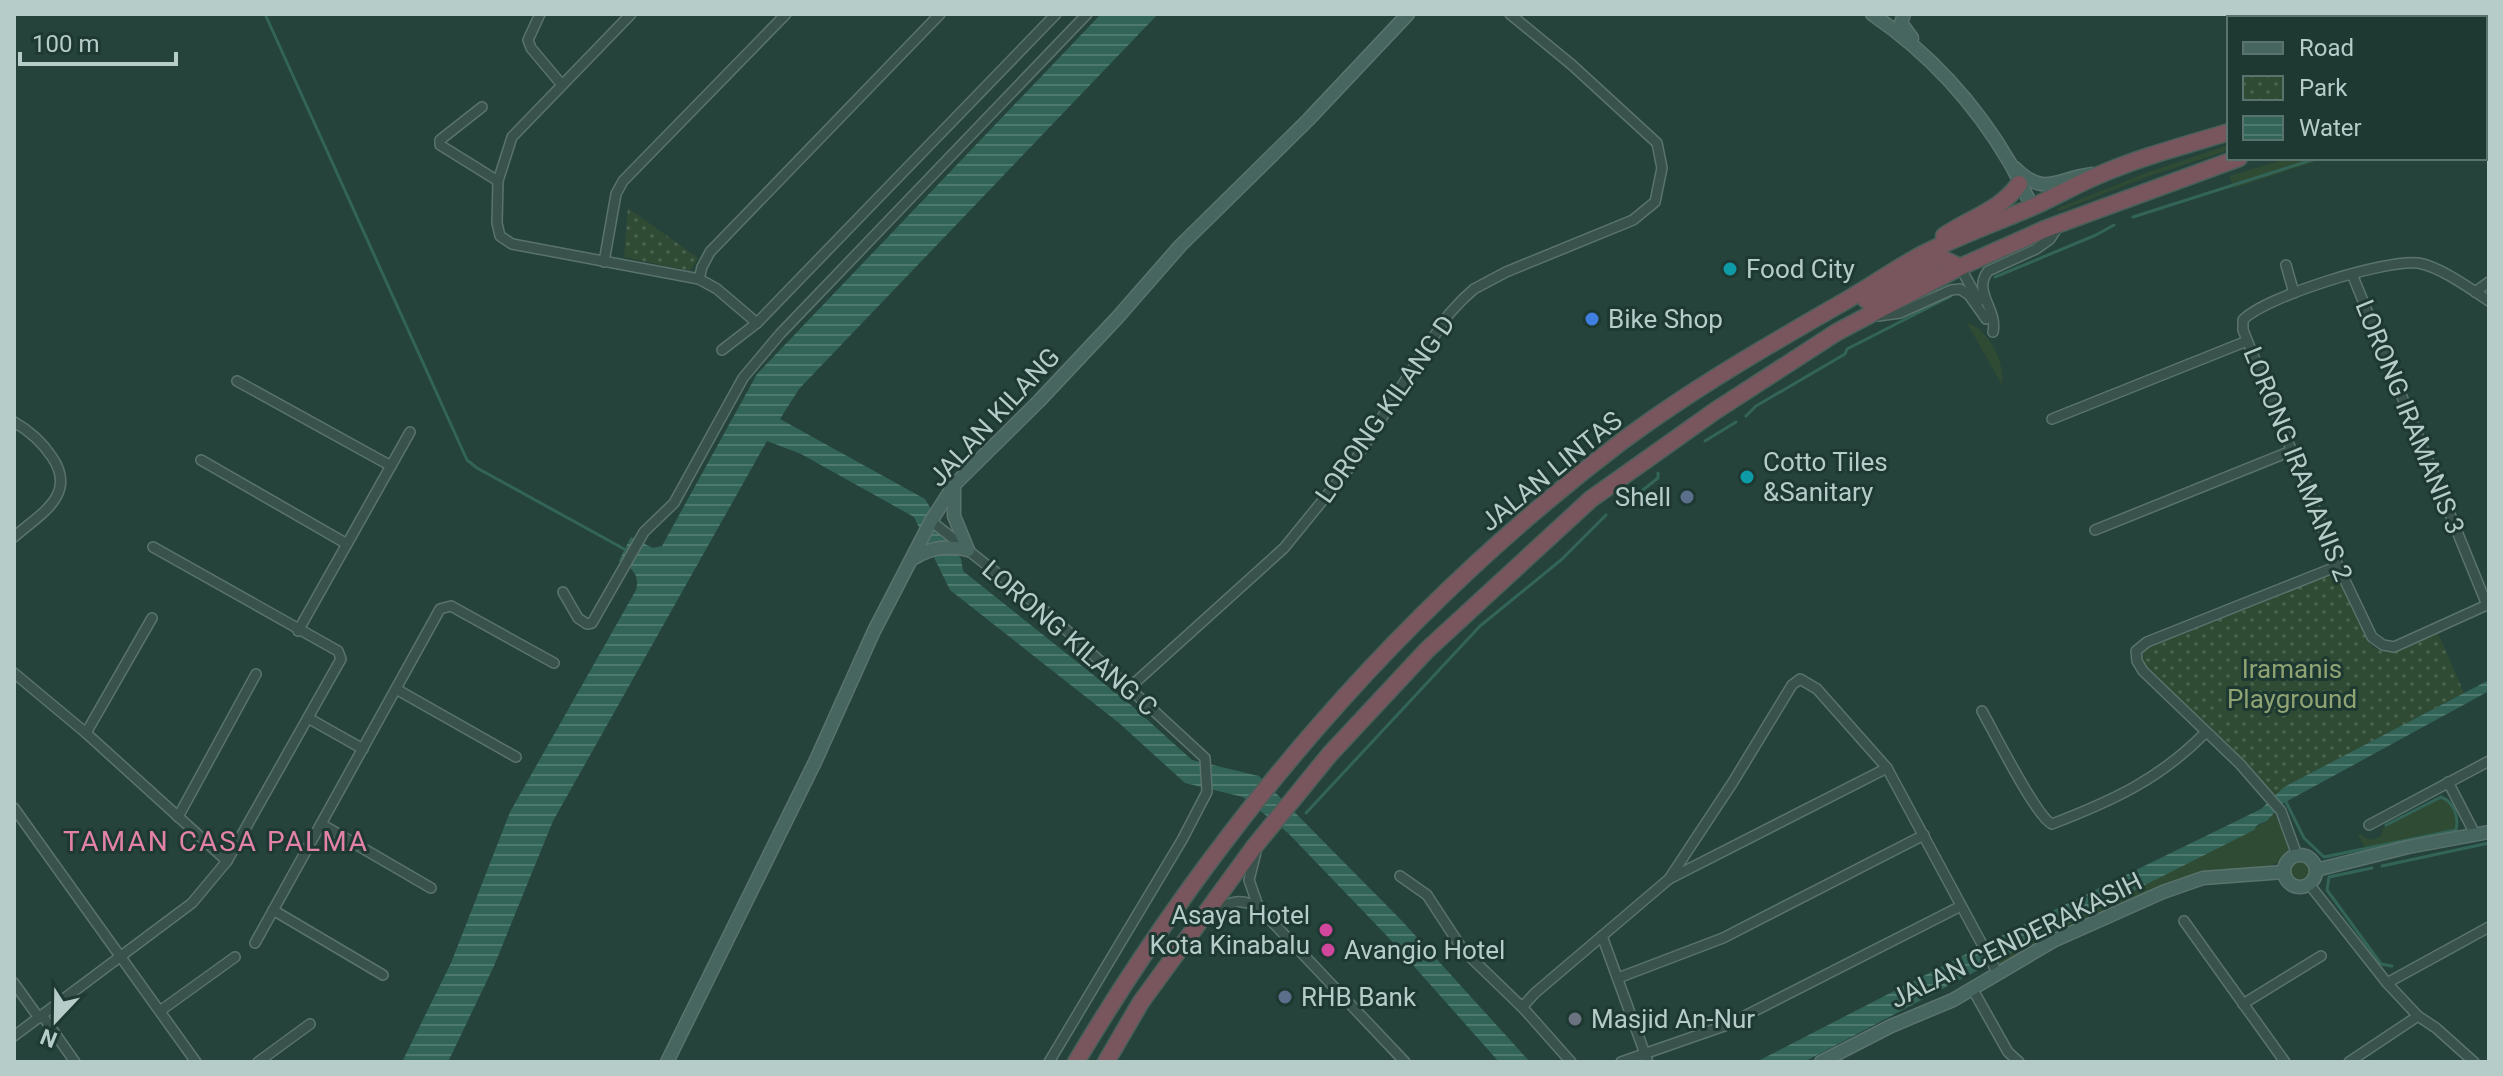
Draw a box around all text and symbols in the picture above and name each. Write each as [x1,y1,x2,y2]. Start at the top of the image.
scale bar [20,16,176,66]
legend [2227,16,2487,160]
text: 100 m [32,30,99,58]
text: Road [2299,34,2354,62]
text: Park [2299,74,2348,102]
text: Water [2299,114,2362,142]
place label: Food City [1746,254,1855,284]
marker: Food City [1721,260,1739,278]
street label: LORONG IRAMANIS 3 [2349,296,2471,538]
place label: Bike Shop [1608,304,1723,334]
street label: LORONG KILANG D [1309,309,1461,509]
marker: Bike Shop [1583,310,1601,328]
street label: JALAN KILANG [922,342,1066,492]
street label: LORONG IRAMANIS 2 [2237,343,2359,585]
street label: JALAN LINTAS [1474,405,1628,537]
place label: Cotto Tiles &Sanitary [1763,447,1888,507]
marker: Cotto Tiles &Sanitary [1738,468,1756,486]
place label: Shell [1615,482,1671,512]
marker: Shell [1678,488,1696,506]
street label: LORONG KILANG C [976,554,1164,722]
park label: Iramanis Playground [2227,654,2357,714]
district label: TAMAN CASA PALMA [63,825,369,858]
street label: JALAN CENDERAKASIH [1885,866,2147,1014]
place label: Asaya Hotel Kota Kinabalu [1150,900,1310,960]
marker: Asaya Hotel Kota Kinabalu [1317,921,1335,939]
place label: Avangio Hotel [1344,935,1505,965]
marker: Avangio Hotel [1319,941,1337,959]
north arrow [16,980,96,1060]
place label: RHB Bank [1301,982,1417,1012]
marker: RHB Bank [1276,988,1294,1006]
place label: Masjid An-Nur [1591,1004,1755,1034]
marker: Masjid An-Nur [1566,1010,1584,1028]
text: N [37,1024,61,1053]

